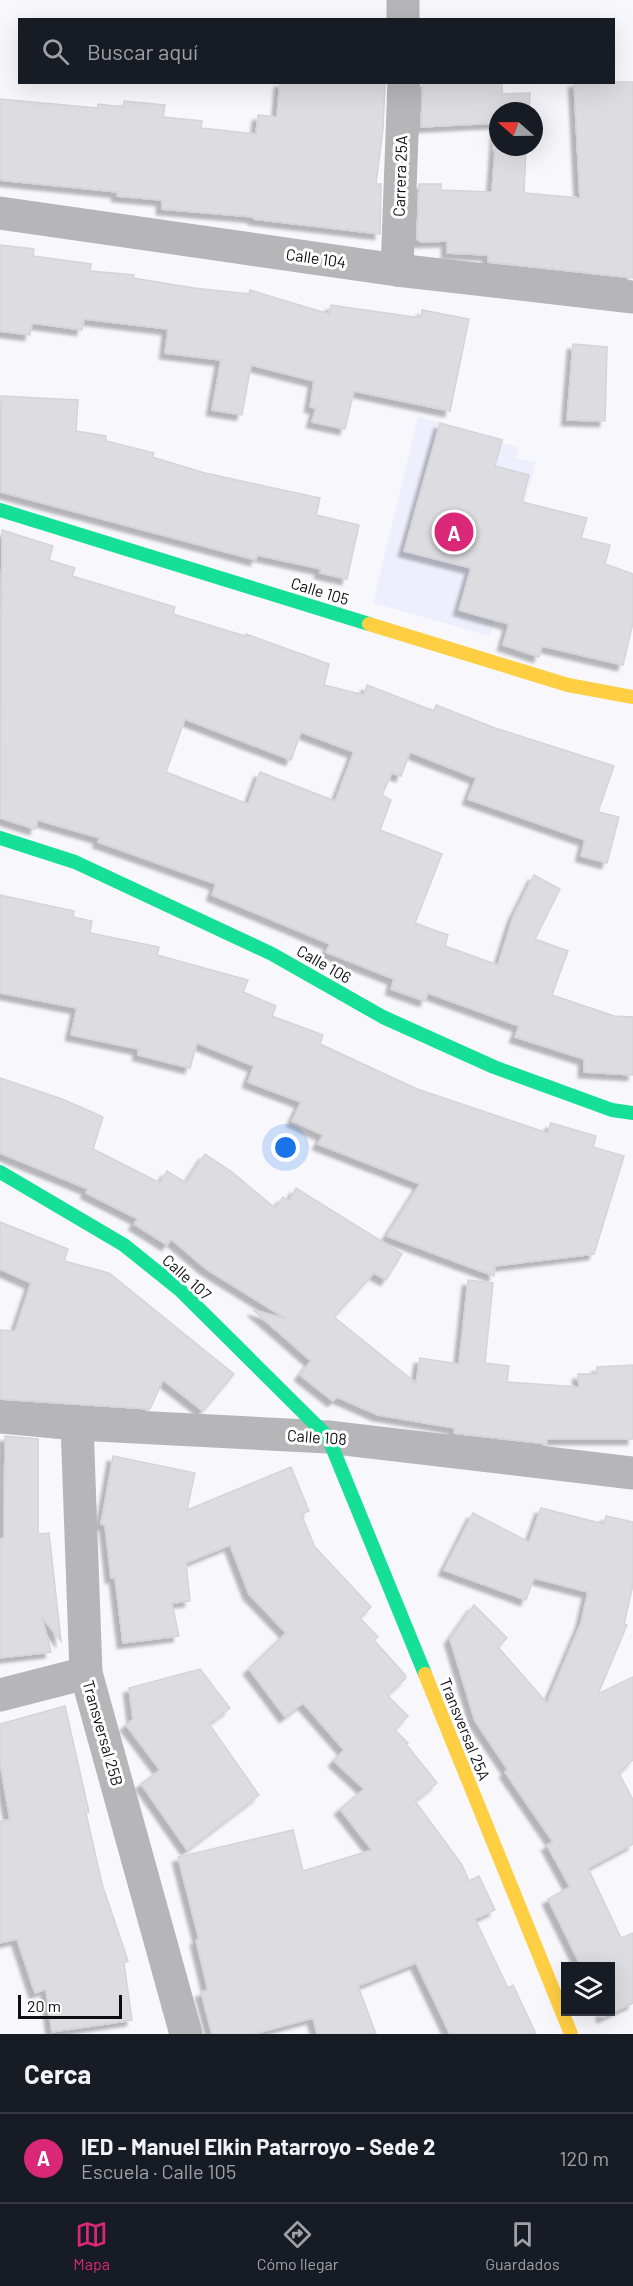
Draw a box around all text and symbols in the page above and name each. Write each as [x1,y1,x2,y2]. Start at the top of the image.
search box [18,18,615,84]
icon: search [39,35,72,68]
text: Buscar aquí [87,38,198,64]
north arrow [489,102,543,156]
street label: Carrera 25A [389,135,410,217]
street label: Calle 104 [285,244,347,271]
pin: A [434,510,474,554]
street label: Calle 105 [289,573,351,608]
street label: Calle 106 [294,940,355,987]
your location [271,1133,300,1162]
street label: Calle 107 [159,1250,216,1304]
street label: Calle 108 [287,1425,348,1448]
street label: Transversal 25A [436,1675,495,1783]
street label: Transversal 25B [79,1678,128,1788]
map controls [561,1962,615,2016]
button: layers [561,1962,615,2016]
scale bar [18,1992,122,2020]
text: 20 m [27,1996,61,2015]
text: Cerca [24,2058,91,2089]
text: IED - Manuel Elkin Patarroyo - Sede 2 [81,2133,435,2159]
text: A [37,2146,50,2170]
text: 120 m [559,2146,609,2170]
text: Escuela · Calle 105 [81,2159,236,2183]
tab: Mapa [73,2218,110,2273]
tab: Cómo llegar [257,2218,338,2273]
tab: Guardados [485,2218,560,2273]

